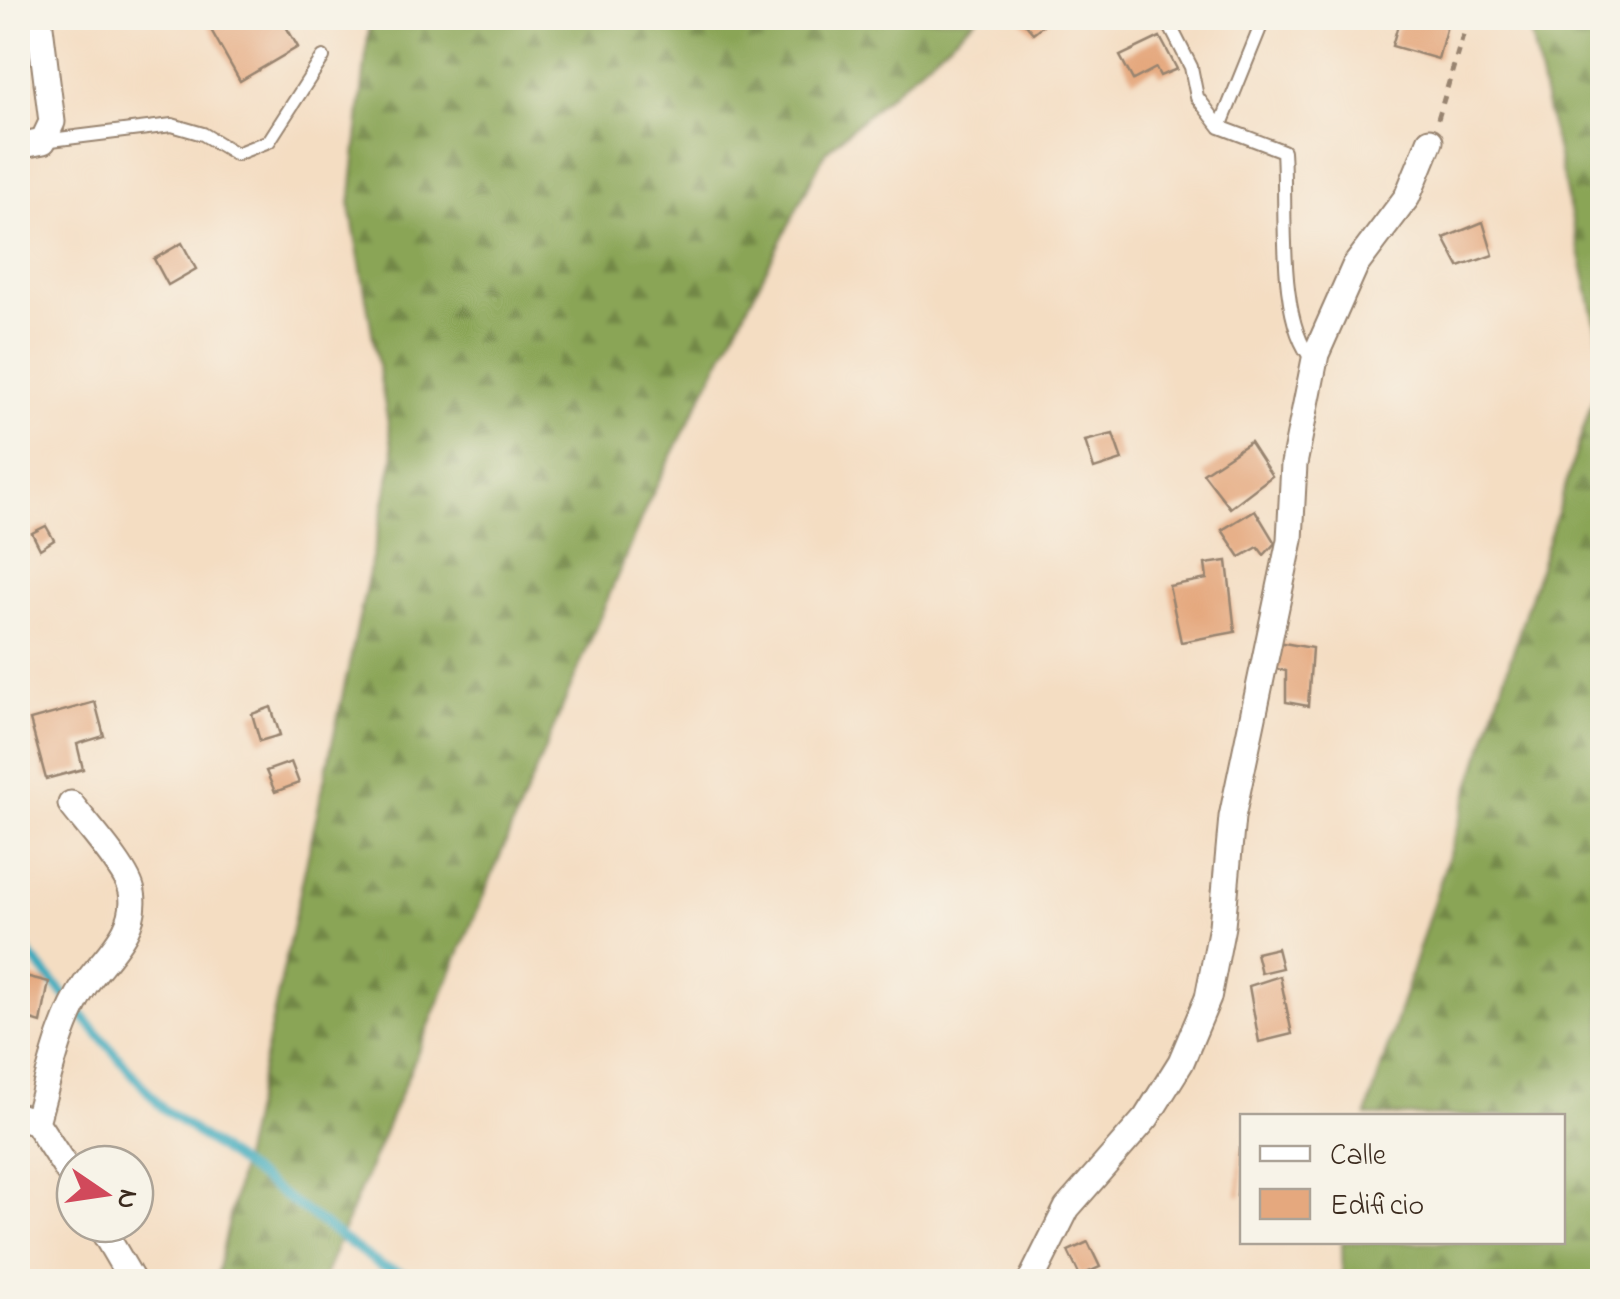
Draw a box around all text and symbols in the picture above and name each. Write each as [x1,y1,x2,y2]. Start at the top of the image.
legend [1240,1114,1565,1244]
text: Calle [1330,1135,1387,1179]
north arrow [55,1144,155,1244]
text: N [104,1185,148,1213]
text: Edificio [1330,1185,1424,1229]

